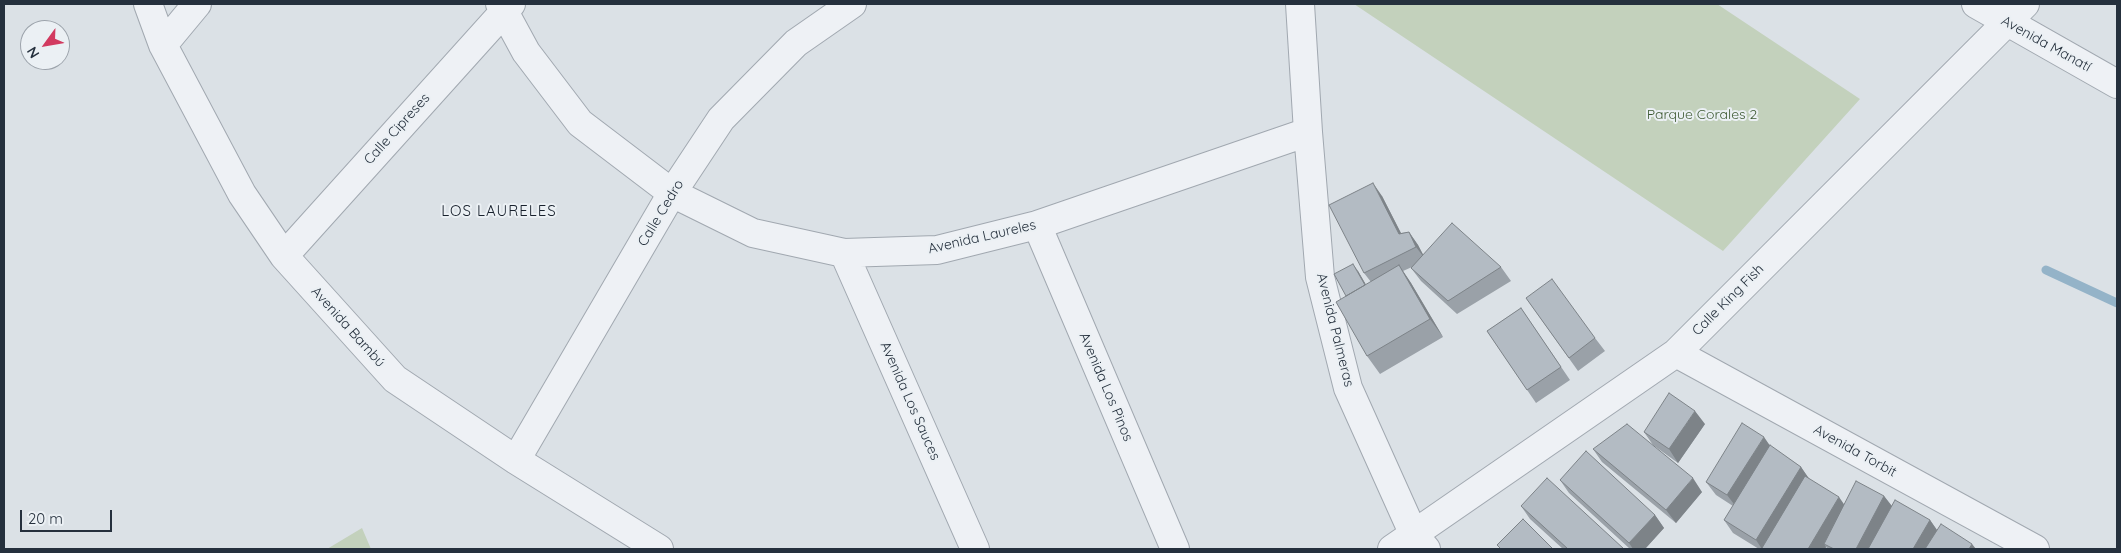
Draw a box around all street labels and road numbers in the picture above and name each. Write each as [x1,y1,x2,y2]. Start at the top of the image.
street label: Avenida Manatí [1998,12,2094,76]
street label: Calle Cipreses [361,90,433,168]
street label: Calle Cedro [635,177,687,249]
street label: Avenida Laureles [926,216,1038,258]
street label: Calle King Fish [1689,261,1767,339]
street label: Avenida Palmeras [1313,271,1357,389]
street label: Avenida Bambú [307,283,389,371]
street label: Avenida Los Pinos [1076,330,1136,444]
street label: Avenida Los Sauces [876,339,944,463]
street label: Avenida Torbit [1810,421,1900,481]

